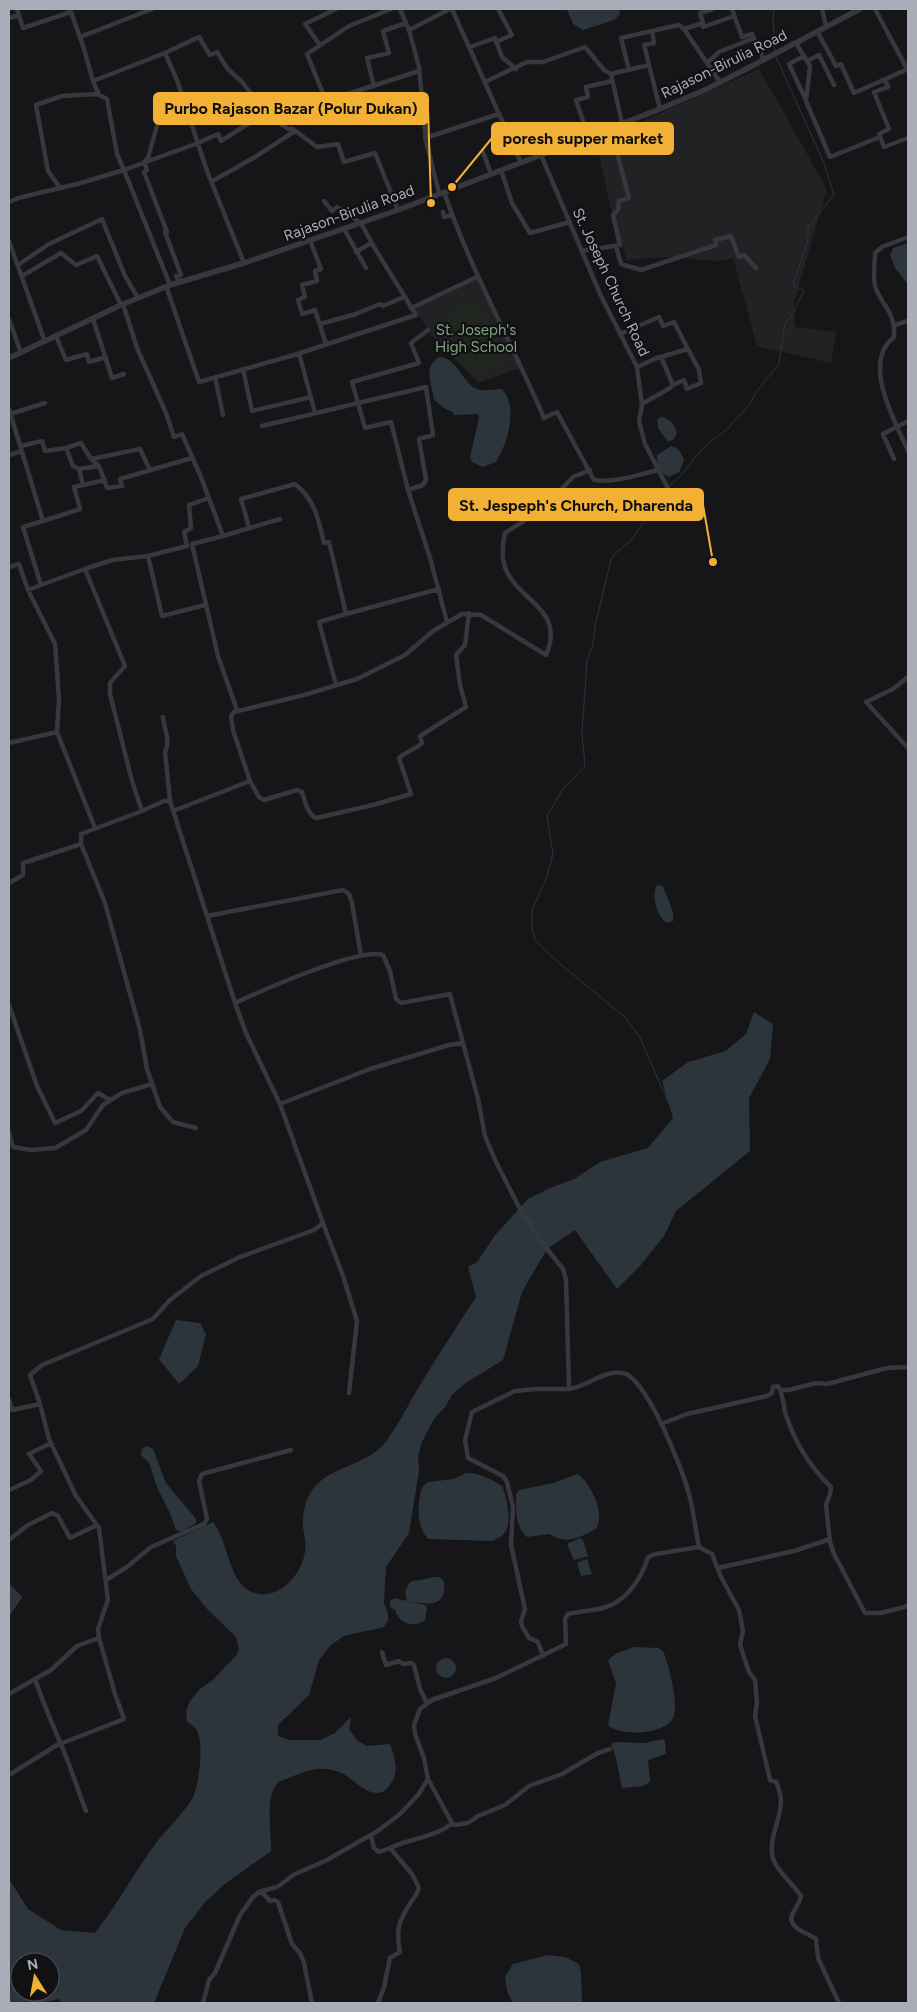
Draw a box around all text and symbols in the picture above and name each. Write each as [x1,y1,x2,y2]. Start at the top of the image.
street label: Rajason-Birulia Road [658,26,790,102]
callout: Purbo Rajason Bazar (Polur Dukan) [154,93,428,124]
text: Purbo Rajason Bazar (Polur Dukan) [164,99,418,118]
callout: poresh supper market [492,123,673,154]
text: poresh supper market [503,129,663,148]
street label: Rajason-Birulia Road [281,181,417,245]
street label: St. Joseph Church Road [569,205,653,359]
park label: St. Joseph's High School [435,321,517,356]
callout: St. Jespeph's Church, Dharenda [449,489,703,520]
text: St. Jespeph's Church, Dharenda [459,496,693,515]
north arrow [10,1952,60,2002]
text: N [26,1955,40,1974]

